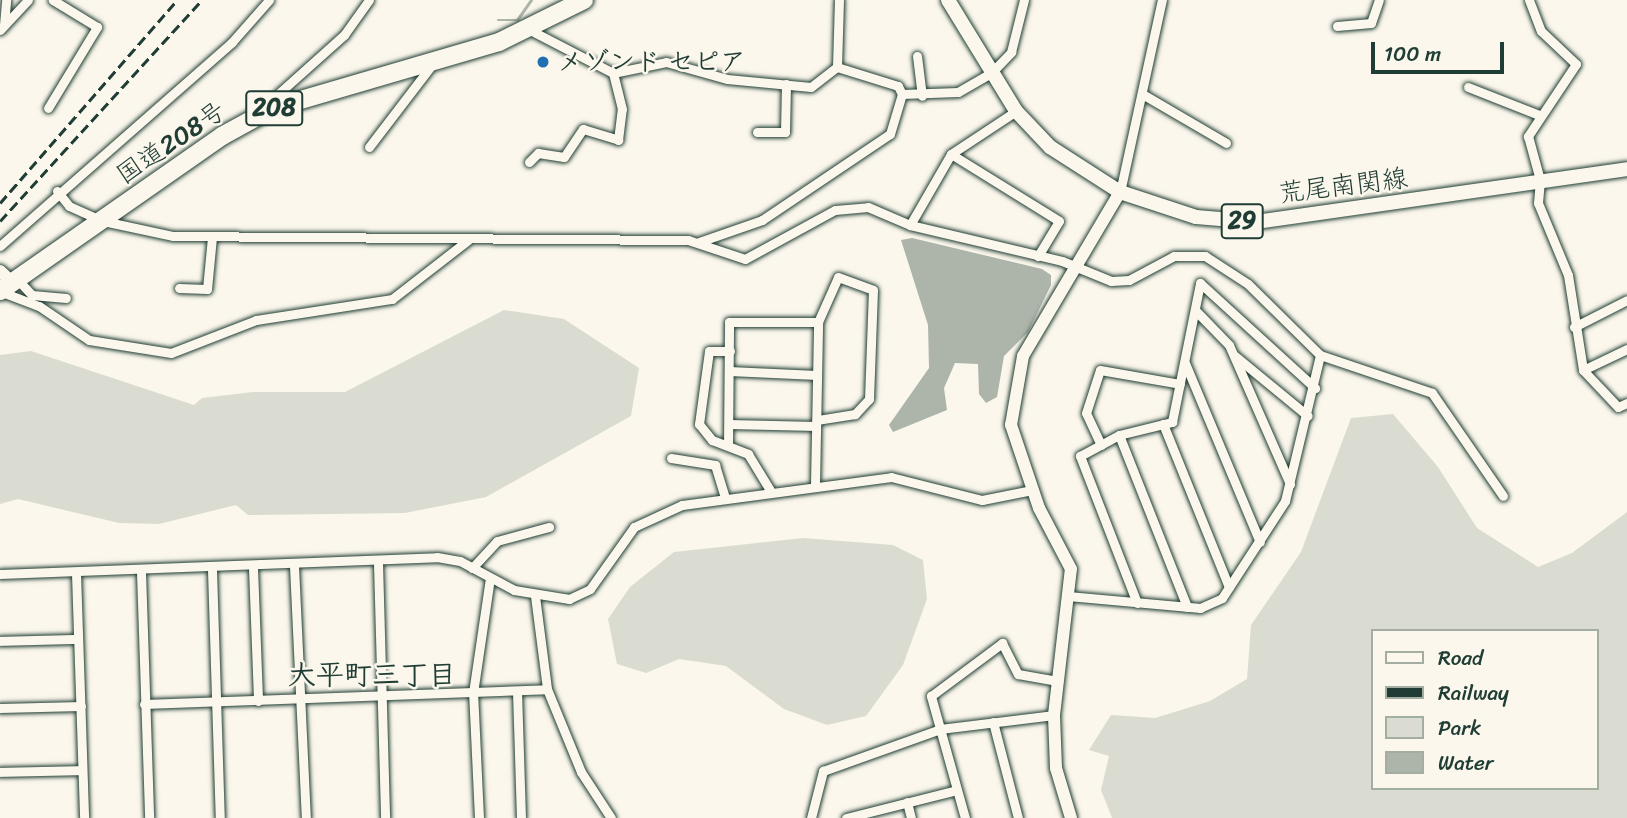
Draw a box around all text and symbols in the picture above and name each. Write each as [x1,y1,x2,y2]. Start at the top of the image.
scale bar [1375,28,1508,72]
text: 100 m [1384,35,1441,73]
place label: メゾンド セピア [557,46,746,78]
marker: メゾンド セピア [535,54,551,70]
road number: 208 [244,88,304,128]
street label: 国道208号 [110,95,232,191]
street label: 荒尾南関線 [1277,163,1409,209]
road number: 29 [1219,201,1265,242]
legend [1372,629,1599,790]
text: Road [1438,639,1483,677]
district label: 大平町三丁目 [288,658,456,692]
text: Railway [1438,674,1509,712]
text: Park [1438,709,1481,747]
text: Water [1438,744,1493,782]

